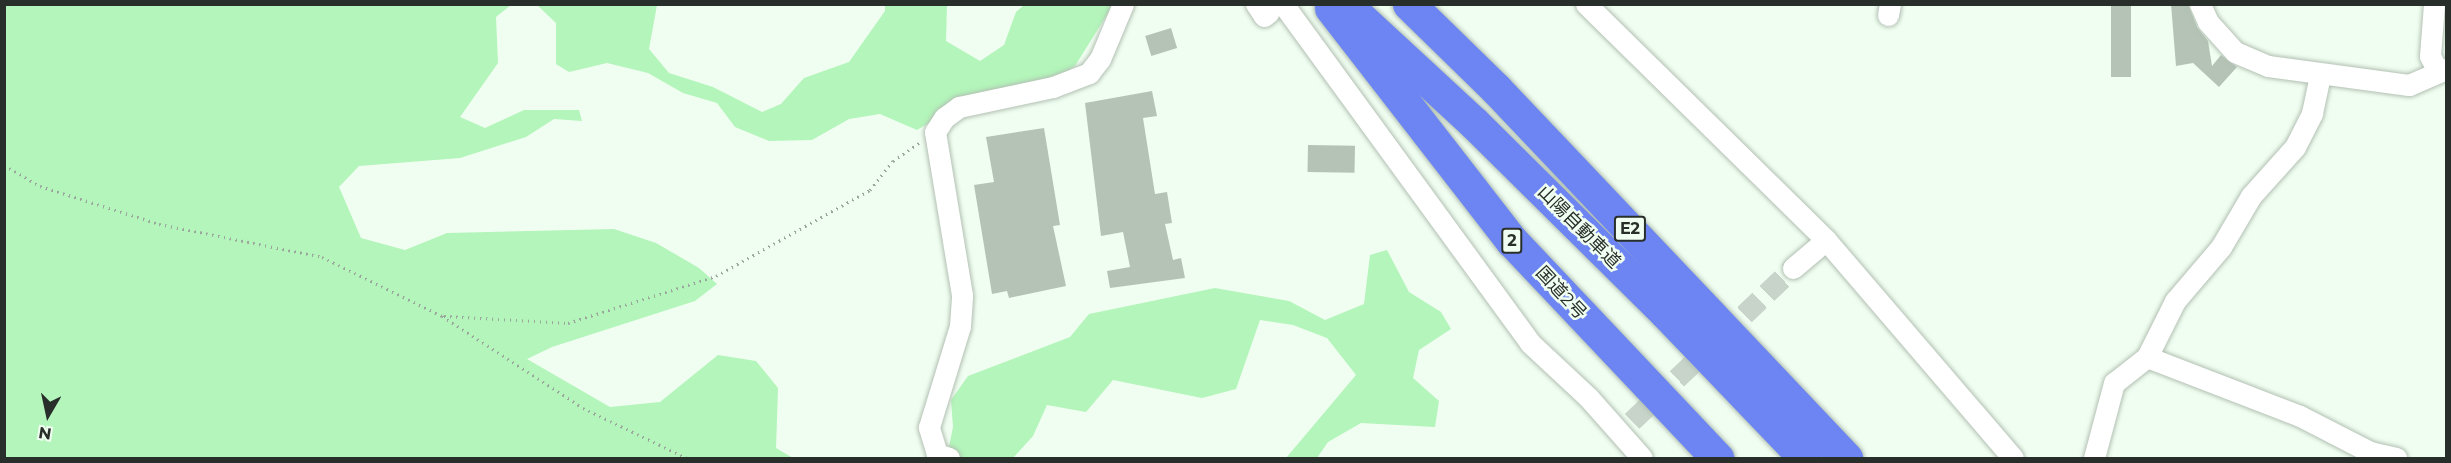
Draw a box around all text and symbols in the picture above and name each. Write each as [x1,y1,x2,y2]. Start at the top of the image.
street label: 山陽自動車道 [1533,181,1625,273]
road number: E2 [1614,216,1646,242]
road number: 2 [1500,228,1524,254]
street label: 国道2号 [1531,262,1591,324]
north arrow [18,385,78,445]
text: N [37,423,53,444]

